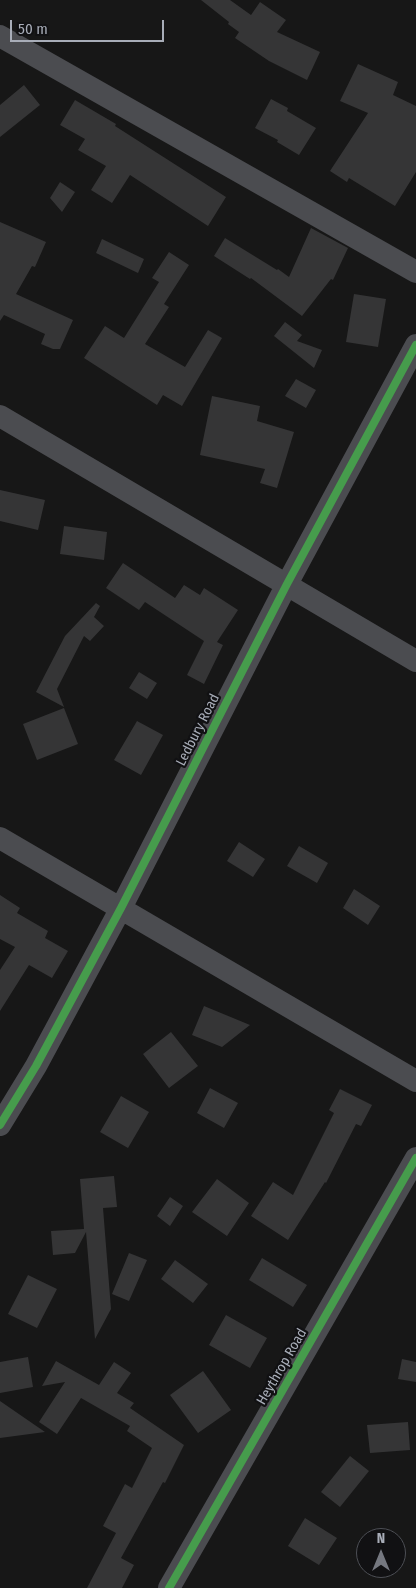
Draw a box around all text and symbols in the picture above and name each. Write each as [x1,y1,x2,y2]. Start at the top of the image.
scale bar [12,10,166,42]
text: 50 m [18,20,48,38]
street label: Ledbury Road [173,691,223,769]
street label: Heythrop Road [253,1326,311,1408]
north arrow [356,1528,406,1578]
text: N [377,1530,385,1547]

